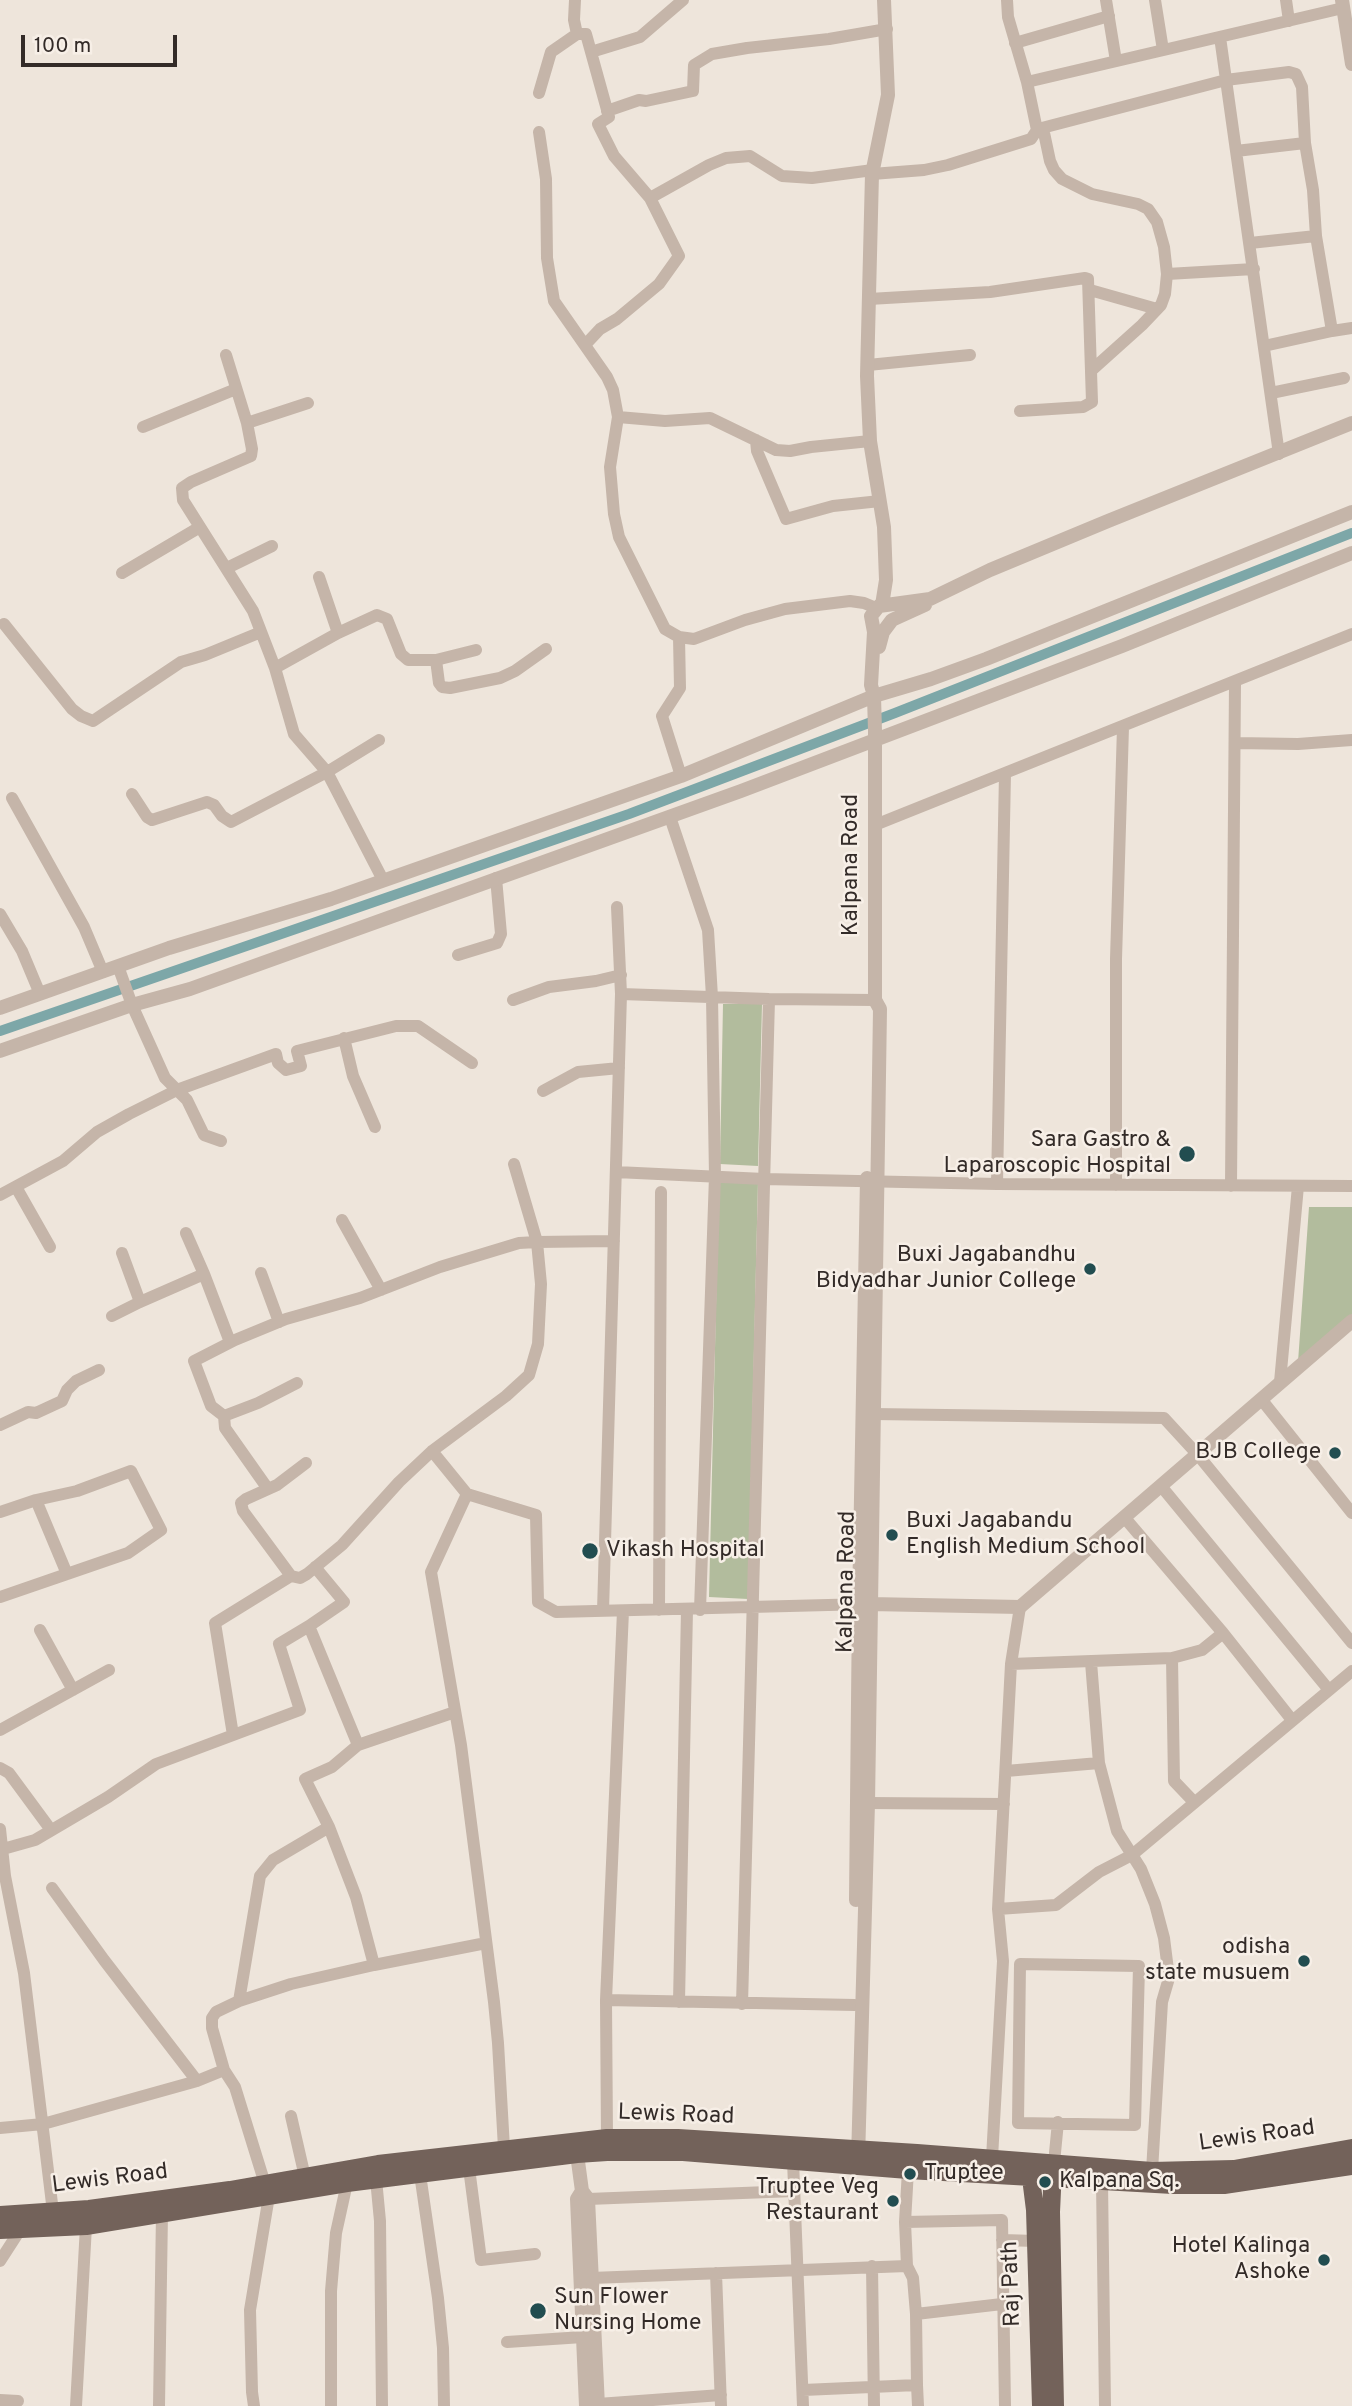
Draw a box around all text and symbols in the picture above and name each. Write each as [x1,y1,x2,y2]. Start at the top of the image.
scale bar [24,21,180,65]
text: 100 m [34,33,91,60]
street label: Kalpana Road [838,794,866,936]
place label: Sara Gastro & Laparoscopic Hospital [943,1127,1171,1181]
marker: Sara Gastro & Laparoscopic Hospital [1177,1144,1197,1164]
place label: Buxi Jagabandhu Bidyadhar Junior College [816,1242,1076,1296]
marker: Buxi Jagabandhu Bidyadhar Junior College [1082,1261,1098,1277]
place label: BJB College [1195,1439,1321,1467]
marker: BJB College [1327,1445,1343,1461]
place label: Buxi Jagabandu English Medium School [906,1508,1145,1562]
street label: Kalpana Road [833,1511,863,1653]
marker: Buxi Jagabandu English Medium School [884,1527,900,1543]
place label: Vikash Hospital [606,1537,765,1565]
marker: Vikash Hospital [580,1541,600,1561]
place label: odisha state musuem [1145,1934,1290,1988]
marker: odisha state musuem [1296,1953,1312,1969]
street label: Lewis Road [617,2100,735,2132]
street label: Lewis Road [1197,2115,1317,2159]
street label: Lewis Road [50,2159,170,2201]
place label: Truptee [924,2160,1004,2188]
marker: Truptee [902,2166,918,2182]
place label: Kalpana Sq. [1059,2168,1180,2196]
place label: Truptee Veg Restaurant [755,2174,879,2228]
marker: Kalpana Sq. [1037,2174,1053,2190]
marker: Truptee Veg Restaurant [885,2193,901,2209]
place label: Hotel Kalinga Ashoke [1172,2233,1310,2287]
street label: Raj Path [998,2241,1028,2327]
marker: Hotel Kalinga Ashoke [1316,2252,1332,2268]
place label: Sun Flower Nursing Home [554,2284,701,2338]
marker: Sun Flower Nursing Home [528,2301,548,2321]

